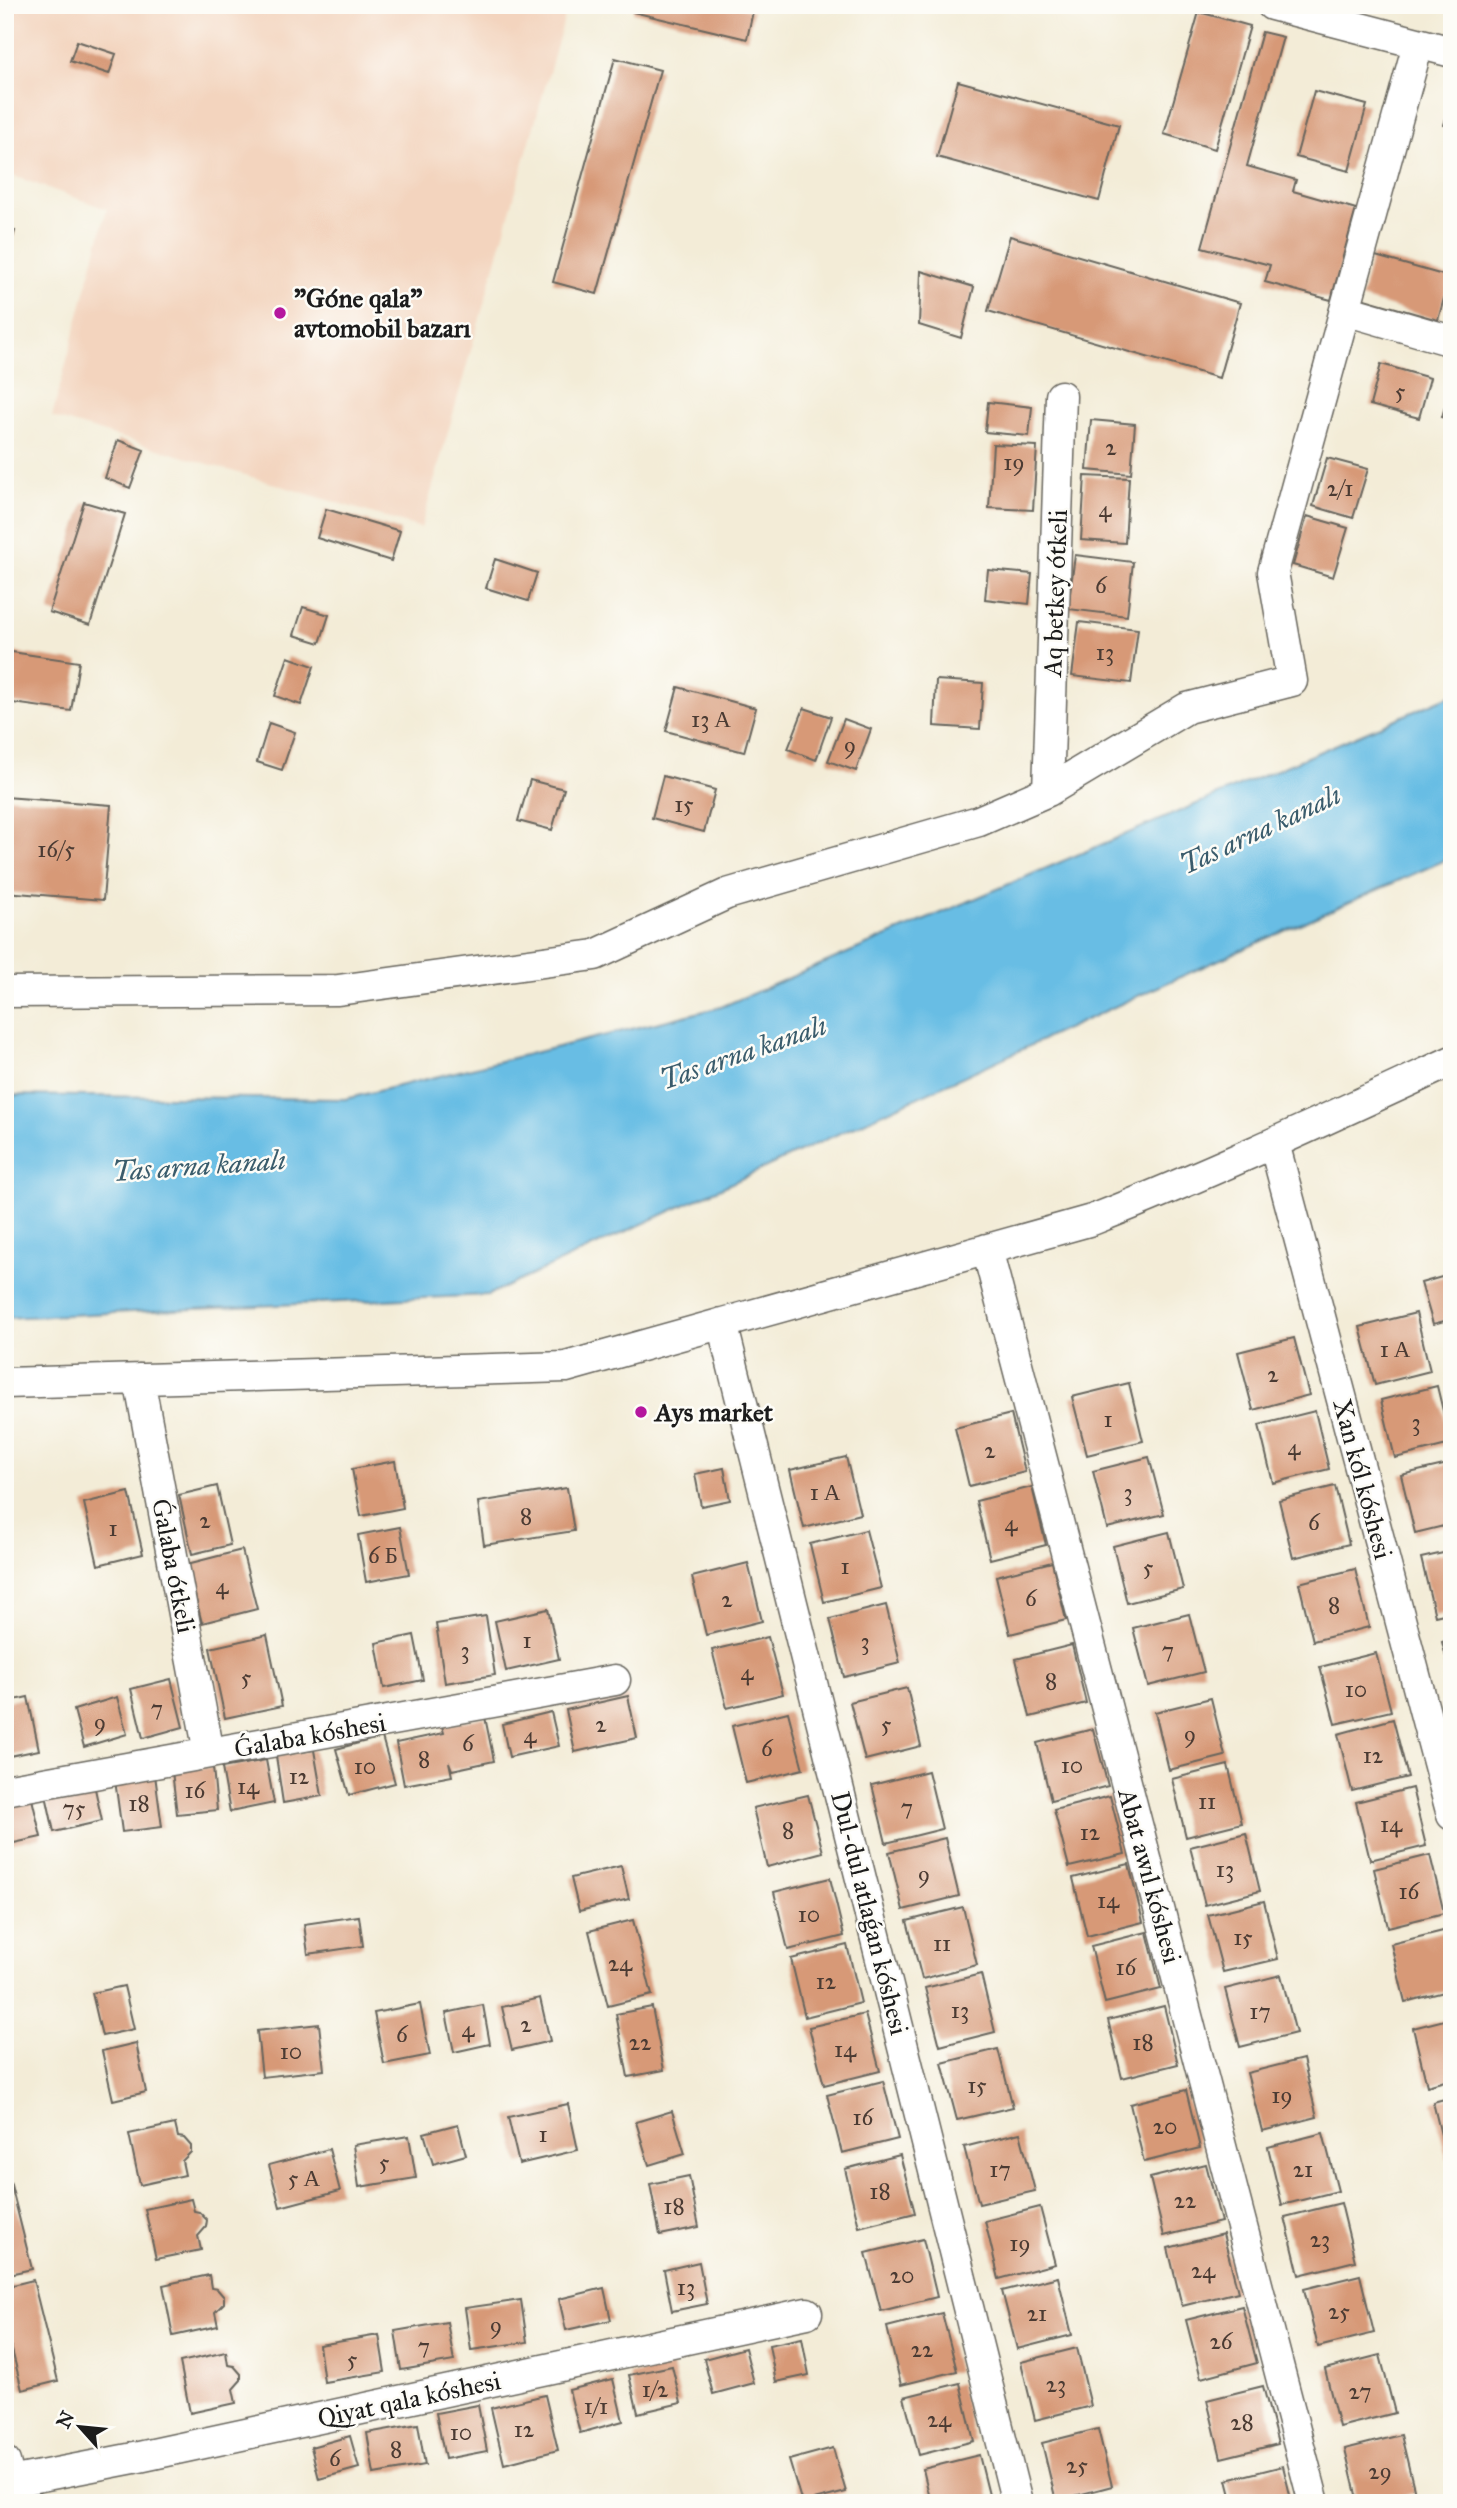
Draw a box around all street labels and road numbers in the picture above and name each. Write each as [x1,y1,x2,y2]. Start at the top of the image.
street label: Aq betkey ótkeli [1036,509,1074,678]
street label: Xan kól kóshesi [1326,1395,1400,1563]
street label: Ǵalaba ótkeli [145,1496,203,1636]
street label: Ǵalaba kóshesi [232,1706,388,1764]
street label: Abat awıl kóshesi [1111,1784,1189,1967]
street label: Dul-dul atlaǵan kóshesi [824,1788,916,2038]
street label: Qiyat qala kóshesi [314,2364,504,2434]

